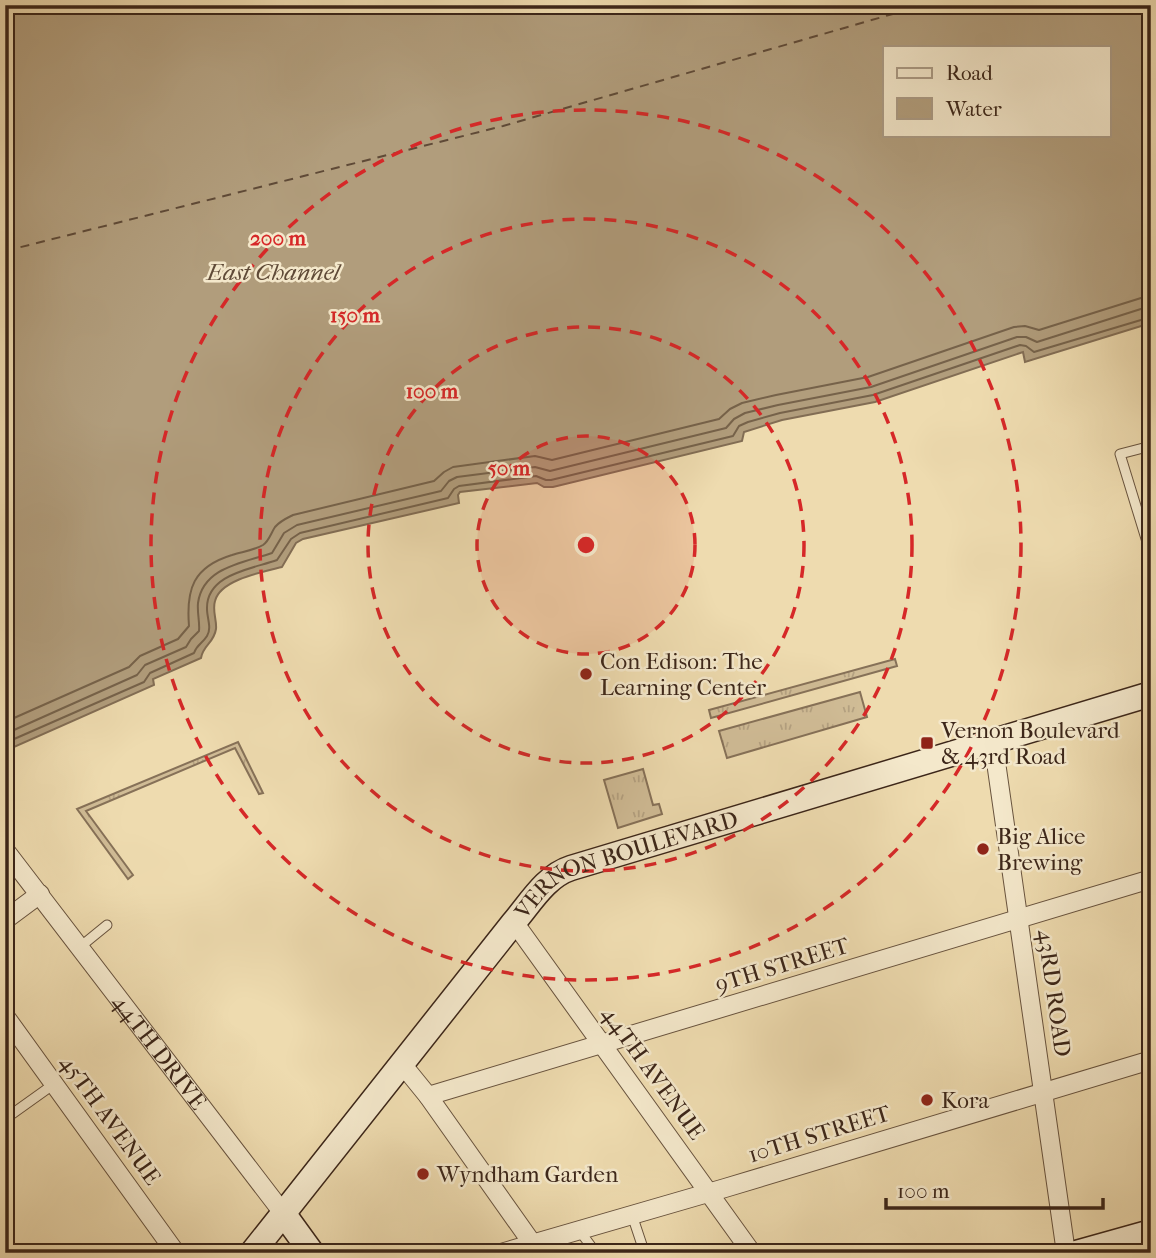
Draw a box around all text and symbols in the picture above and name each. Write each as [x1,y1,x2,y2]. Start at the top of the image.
legend [883,46,1110,136]
text: Road [946,61,993,85]
text: Water [945,97,1002,121]
text: 200 m [250,226,307,250]
water label: East Channel [205,258,342,286]
text: 150 m [330,303,381,327]
text: 100 m [406,379,459,403]
text: 50 m [488,456,531,480]
centre of rings [574,533,598,557]
place label: Con Edison: The Learning Center [600,648,766,701]
marker: Con Edison: The Learning Center [578,666,594,682]
place label: Vernon Boulevard & 43rd Road [940,717,1120,770]
marker: Vernon Boulevard & 43rd Road [919,735,935,751]
street label: VERNON BOULEVARD [508,805,741,925]
place label: Big Alice Brewing [997,823,1085,876]
marker: Big Alice Brewing [975,841,991,857]
street label: 43RD ROAD [1032,928,1076,1058]
street label: 9TH STREET [712,932,853,998]
street label: 44TH DRIVE [107,989,212,1115]
street label: 44TH AVENUE [596,1001,710,1145]
street label: 45TH AVENUE [54,1050,166,1190]
place label: Kora [941,1087,990,1114]
marker: Kora [919,1092,935,1108]
street label: 10TH STREET [745,1099,894,1168]
place label: Wyndham Garden [436,1161,619,1188]
marker: Wyndham Garden [415,1166,431,1182]
scale bar [886,1167,1104,1211]
text: 100 m [897,1179,950,1203]

